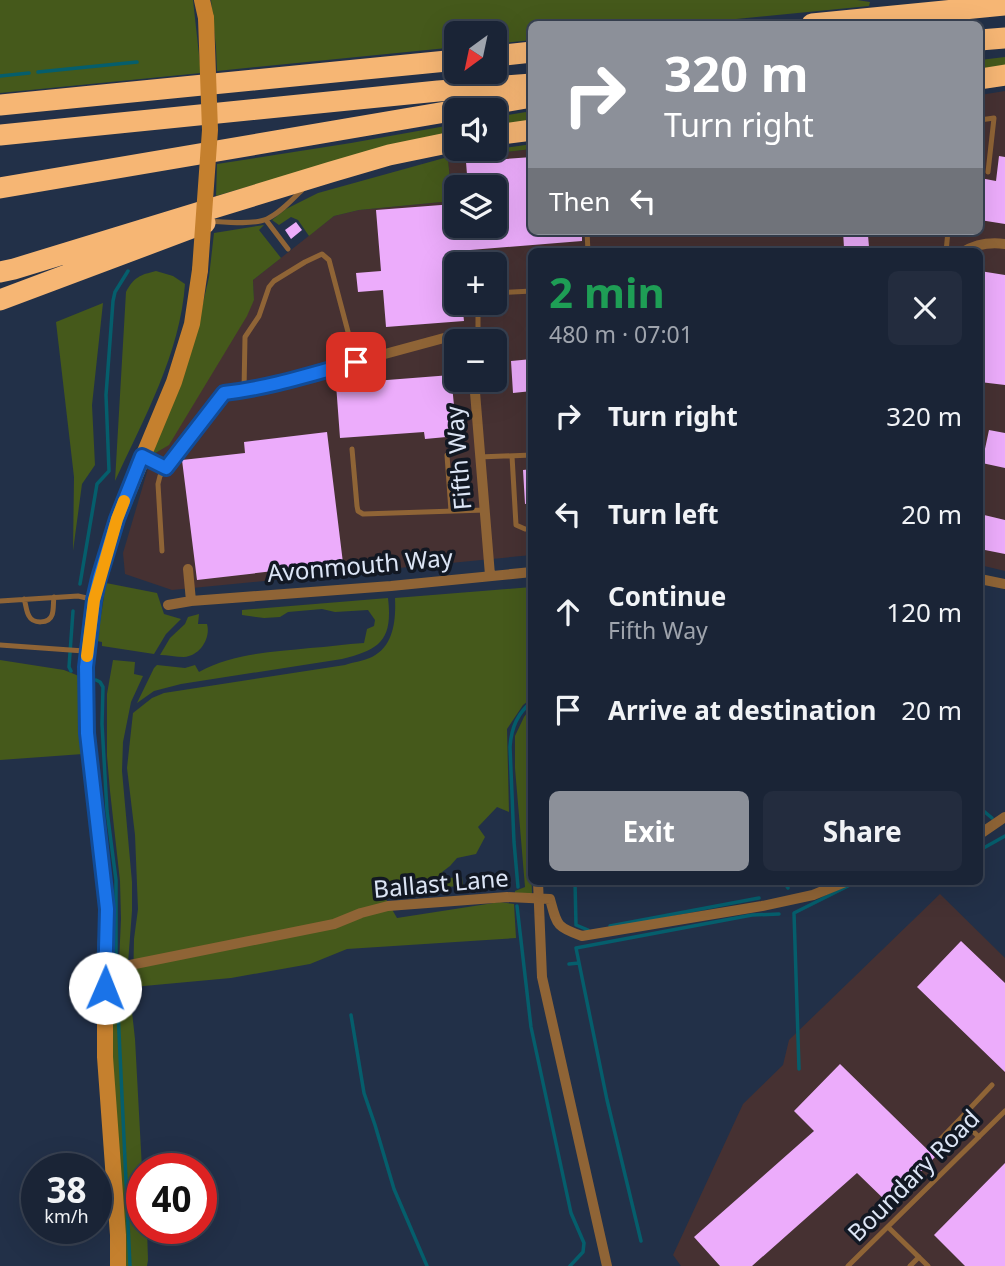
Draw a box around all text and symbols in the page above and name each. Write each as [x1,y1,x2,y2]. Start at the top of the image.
north arrow [444,21,508,84]
map controls [444,21,507,392]
text: 320 m [664,40,809,106]
icon: right [549,49,640,140]
button: sound [444,98,507,161]
text: Turn right [664,103,814,146]
button: layers [444,175,507,238]
icon: left [624,182,662,220]
text: Then [549,183,610,219]
button: + [444,252,507,315]
text: 2 min [549,263,665,320]
button: close [888,271,962,345]
text: 480 m · 07:01 [549,318,693,350]
button: − [444,329,507,392]
pin [326,332,386,392]
icon: arrive [337,343,375,381]
icon: right [549,397,587,435]
text: Turn right [608,398,738,434]
text: 320 m [886,398,962,434]
street label: Fifth Way [436,404,478,511]
icon: left [549,495,587,533]
text: Turn left [608,496,719,532]
text: 20 m [901,496,962,532]
street label: Avonmouth Way [266,540,455,589]
text: Continue [608,578,726,614]
icon: ahead [549,593,587,631]
text: 120 m [886,594,962,630]
text: Fifth Way [608,614,708,646]
icon: arrive [549,691,587,729]
text: Arrive at destination [608,692,877,728]
text: 20 m [901,692,962,728]
button: Exit [549,791,749,871]
button: Share [763,791,962,871]
street label: Ballast Lane [372,860,510,905]
position arrow [68,951,142,1025]
street label: Boundary Road [840,1102,986,1248]
speed limit sign: 40 [126,1153,217,1244]
text: 38 [46,1166,87,1213]
text: km/h [44,1204,89,1228]

